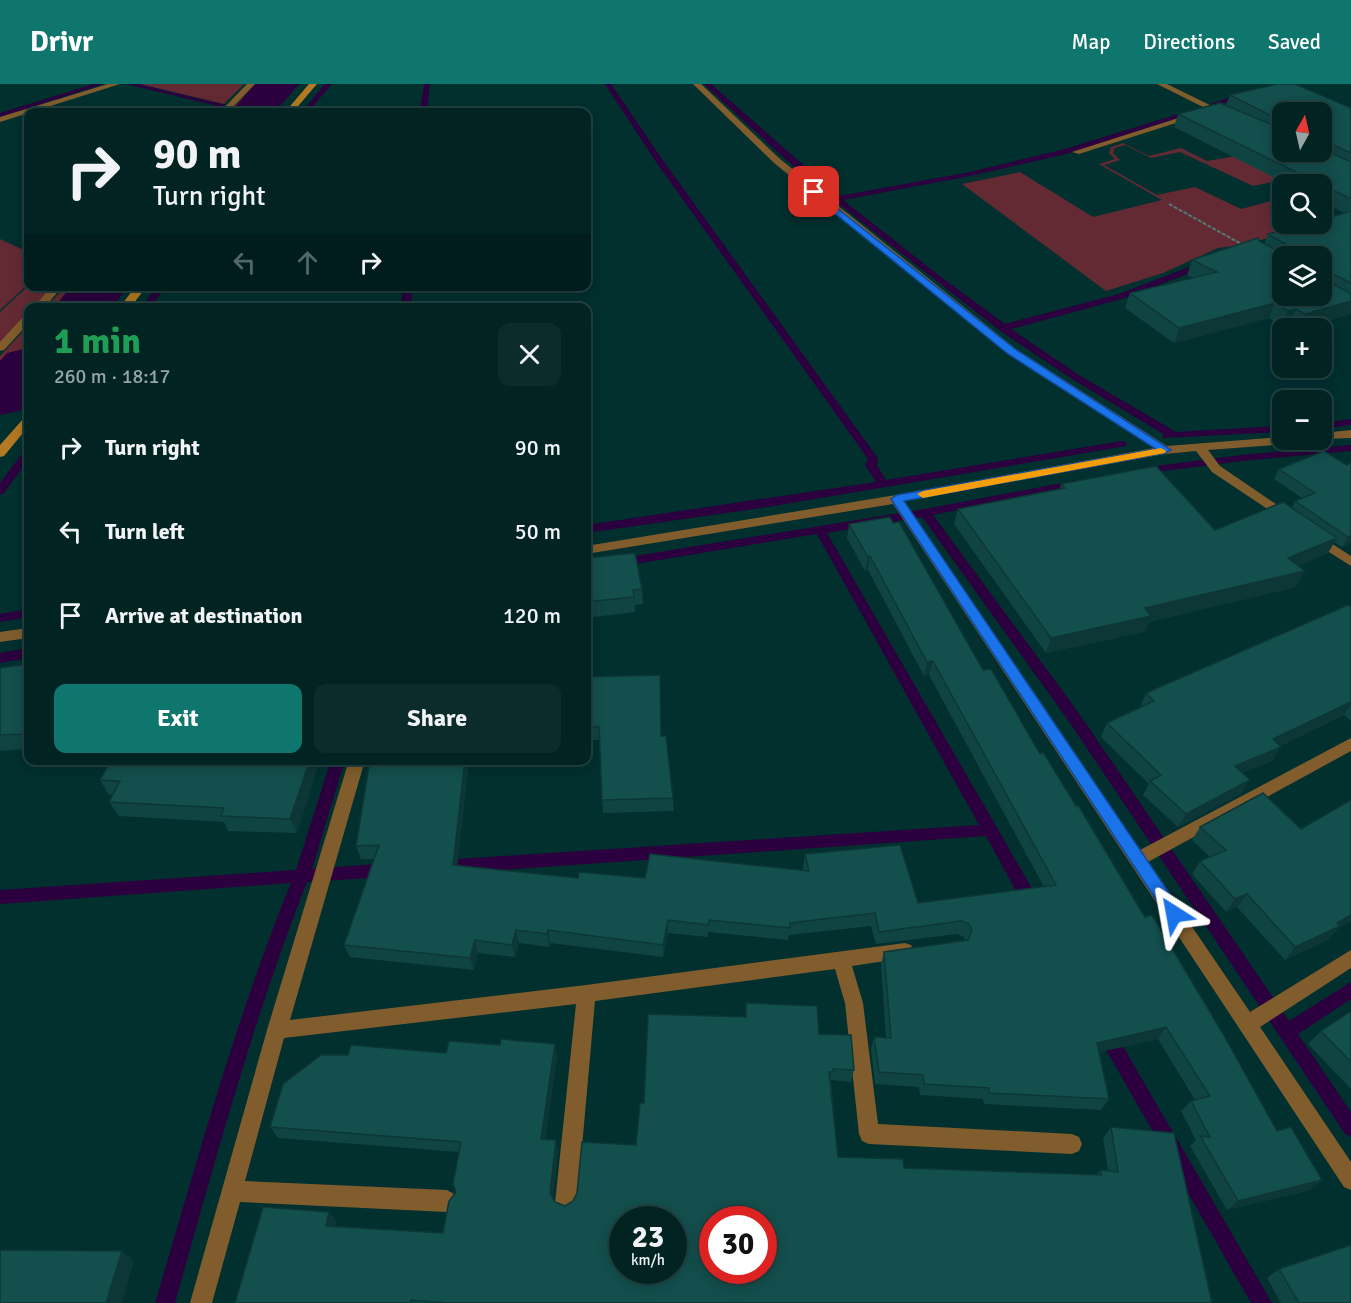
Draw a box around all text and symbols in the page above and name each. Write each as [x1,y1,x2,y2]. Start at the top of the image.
text: Drivr [30,25,93,59]
text: Map [1072,29,1110,55]
text: Directions [1143,29,1235,55]
text: Saved [1268,29,1321,55]
north arrow [1272,102,1332,162]
map controls [1272,102,1332,450]
text: 90 m [153,129,242,180]
icon: right [54,132,132,210]
pin [788,166,839,217]
button: search [1272,174,1332,234]
icon: arrive [797,175,830,208]
text: Turn right [153,180,266,213]
icon: left [228,246,261,279]
icon: ahead [291,246,324,279]
icon: right [354,246,387,279]
button: layers [1272,246,1332,306]
button: + [1272,318,1332,378]
text: 1 min [54,319,141,364]
button: close [498,323,561,386]
text: 260 m · 18:17 [54,364,170,389]
button: − [1272,390,1332,450]
icon: right [54,431,87,464]
text: Turn right [105,434,200,461]
text: 90 m [515,434,561,461]
icon: left [54,515,87,548]
text: Turn left [105,518,185,545]
text: 50 m [515,518,561,545]
icon: arrive [54,599,87,632]
text: Arrive at destination [105,602,302,629]
text: 120 m [503,602,561,629]
button: Exit [54,684,302,753]
button: Share [314,684,561,753]
position arrow [1142,882,1206,946]
speed limit sign: 30 [699,1206,777,1284]
text: 23 [632,1219,664,1256]
text: km/h [631,1251,665,1269]

